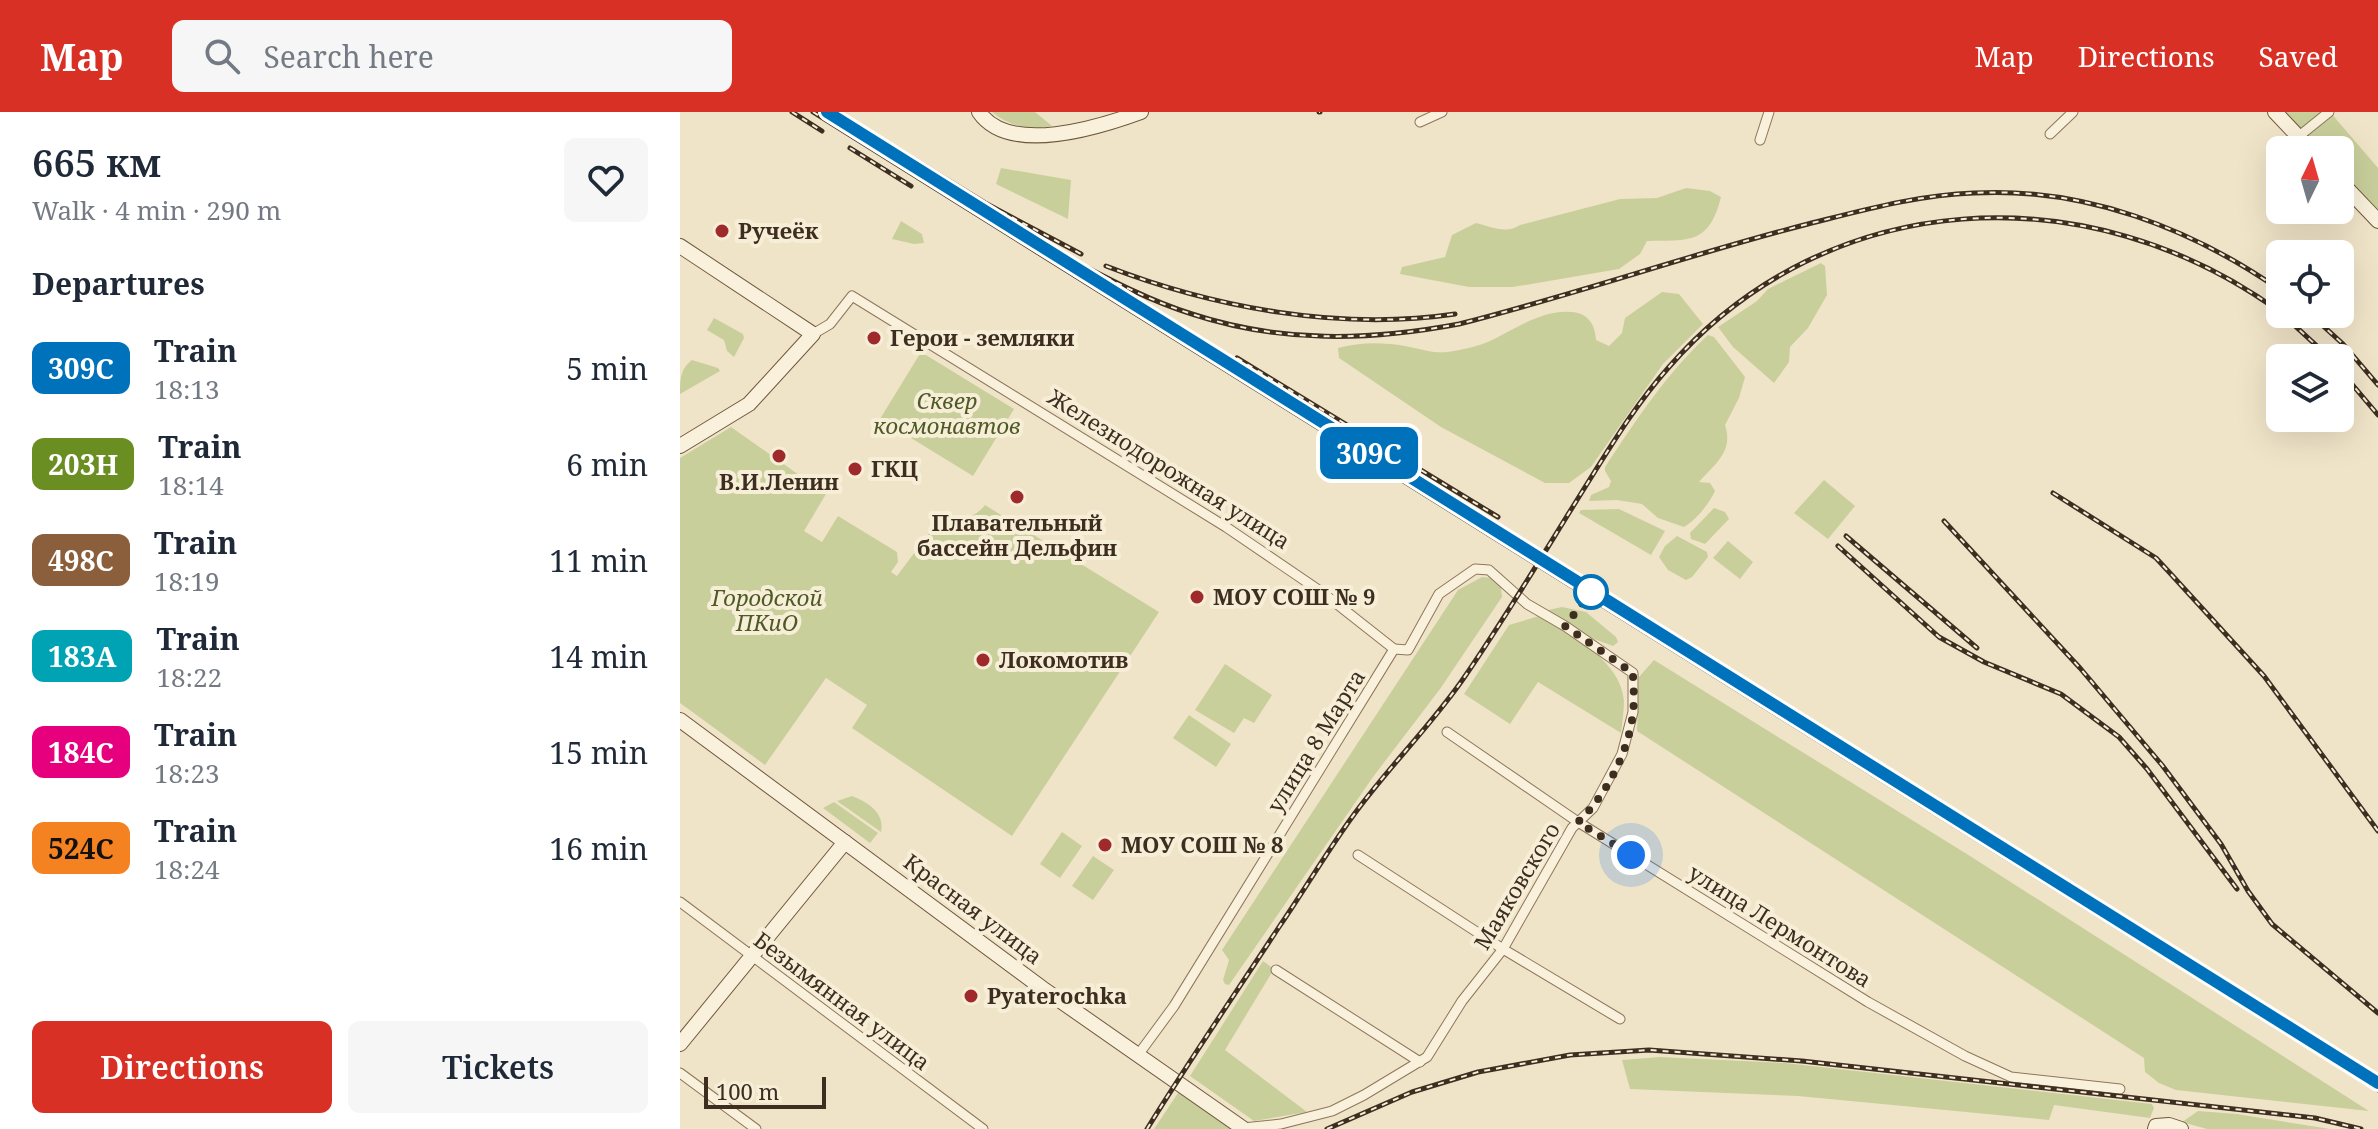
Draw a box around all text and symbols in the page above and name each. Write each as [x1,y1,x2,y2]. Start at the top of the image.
search box [172,20,732,92]
text: Map [40,30,124,82]
icon: search [200,34,244,78]
text: Search here [264,36,434,77]
text: Map [1974,37,2034,75]
text: Directions [2078,37,2215,75]
text: Saved [2259,37,2338,75]
text: 665 км [32,136,161,188]
north arrow [2266,136,2354,224]
map controls [2266,136,2354,432]
button: heart [564,138,648,222]
text: Walk · 4 min · 290 m [32,192,281,228]
place label: Ручеёк [738,215,819,245]
marker: Ручеёк [713,222,731,240]
button: locate [2266,240,2354,328]
text: Departures [32,263,205,304]
place label: Герои - земляки [890,322,1074,352]
marker: Герои - земляки [865,329,883,347]
text: Train [154,330,237,371]
button: layers [2266,344,2354,432]
text: 5 min [566,348,648,389]
text: 309С [48,349,114,387]
text: 18:13 [154,371,219,407]
street label: Железнодорожная улица [1042,381,1296,555]
park label: Сквер космонавтов [873,385,1021,440]
text: Train [158,426,241,467]
line badge: 309С [1313,427,1425,479]
text: 309С [1336,434,1402,472]
text: 6 min [566,444,648,485]
text: 203Н [48,445,118,483]
marker: В.И.Ленин [770,447,788,465]
place label: ГКЦ [871,453,918,483]
marker: ГКЦ [846,460,864,478]
place label: В.И.Ленин [719,466,839,496]
text: 18:14 [158,467,224,503]
marker: Плавательный бассейн Дельфин [1008,488,1026,506]
place label: Плавательный бассейн Дельфин [917,507,1117,562]
text: Train [154,522,237,563]
text: 11 min [549,540,648,581]
text: 498С [48,541,114,579]
text: 18:19 [154,563,219,599]
unlabelled marker [1574,575,1608,609]
place label: МОУ СОШ № 9 [1213,581,1375,611]
park label: Городской ПКиО [711,582,823,637]
marker: МОУ СОШ № 9 [1188,588,1206,606]
text: Train [156,618,240,659]
text: 14 min [549,636,648,677]
text: 183А [48,637,116,675]
place label: Локомотив [999,644,1128,674]
marker: Локомотив [974,651,992,669]
text: 18:22 [156,659,222,695]
street label: улица 8 Марта [1259,663,1371,818]
text: Train [154,714,237,755]
text: 15 min [549,732,648,773]
text: 184С [48,733,114,771]
text: 18:23 [154,755,219,791]
text: Train [154,810,237,851]
street label: Маяковского [1466,816,1566,955]
text: 16 min [549,828,648,869]
text: 524С [48,829,114,867]
place label: МОУ СОШ № 8 [1121,829,1283,859]
your location [1611,835,1651,875]
marker: МОУ СОШ № 8 [1096,836,1114,854]
street label: Красная улица [898,846,1049,970]
text: 18:24 [154,851,219,887]
street label: улица Лермонтова [1683,857,1878,994]
street label: Безымянная улица [749,924,937,1076]
place label: Pyaterochka [987,980,1127,1010]
marker: Pyaterochka [962,987,980,1005]
button: Directions [32,1021,332,1113]
button: Tickets [348,1021,648,1113]
scale bar [704,1073,826,1109]
text: 100 m [716,1076,779,1106]

